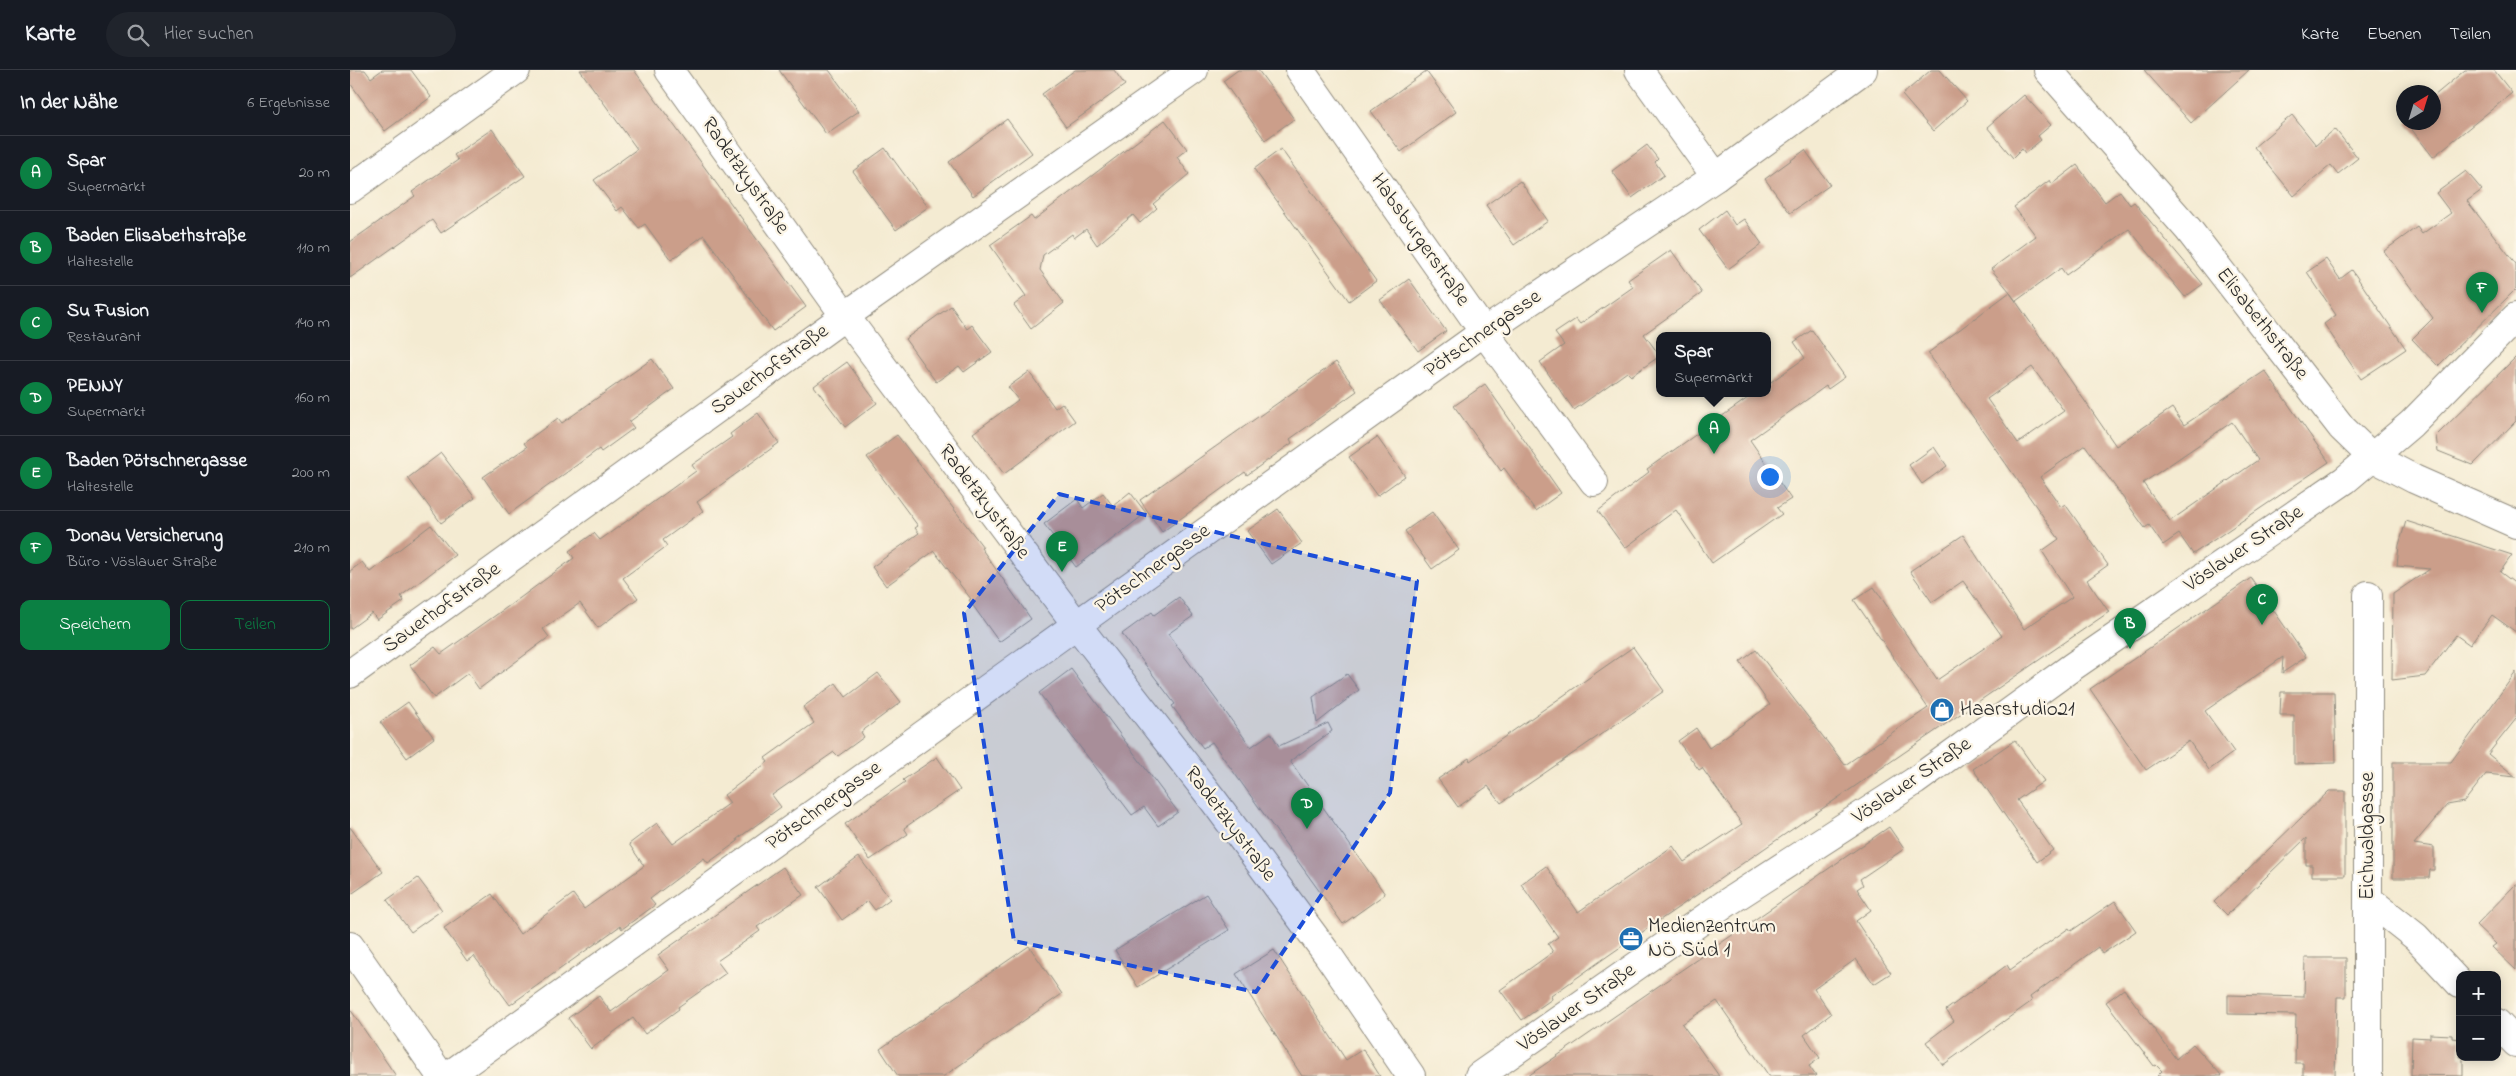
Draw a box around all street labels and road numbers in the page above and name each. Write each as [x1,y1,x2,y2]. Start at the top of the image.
street label: Radetzkystraße [692,111,797,242]
street label: Habsburgerstraße [1361,167,1477,314]
street label: Elisabethstraße [2208,261,2316,387]
street label: Pötschnergasse [1418,282,1549,387]
street label: Sauerhofstraße [705,317,836,423]
street label: Radetzkystraße [929,438,1038,567]
street label: Vöslauer Straße [2177,498,2310,601]
street label: Pötschnergasse [1089,516,1219,623]
street label: Sauerhofstraße [377,555,508,661]
street label: Vöslauer Straße [1845,730,1978,833]
street label: Pötschnergasse [760,753,890,860]
street label: Radetzkystraße [1175,760,1284,889]
street label: Eichwaldgasse [2353,771,2385,900]
street label: Vöslauer Straße [1511,956,1643,1061]

